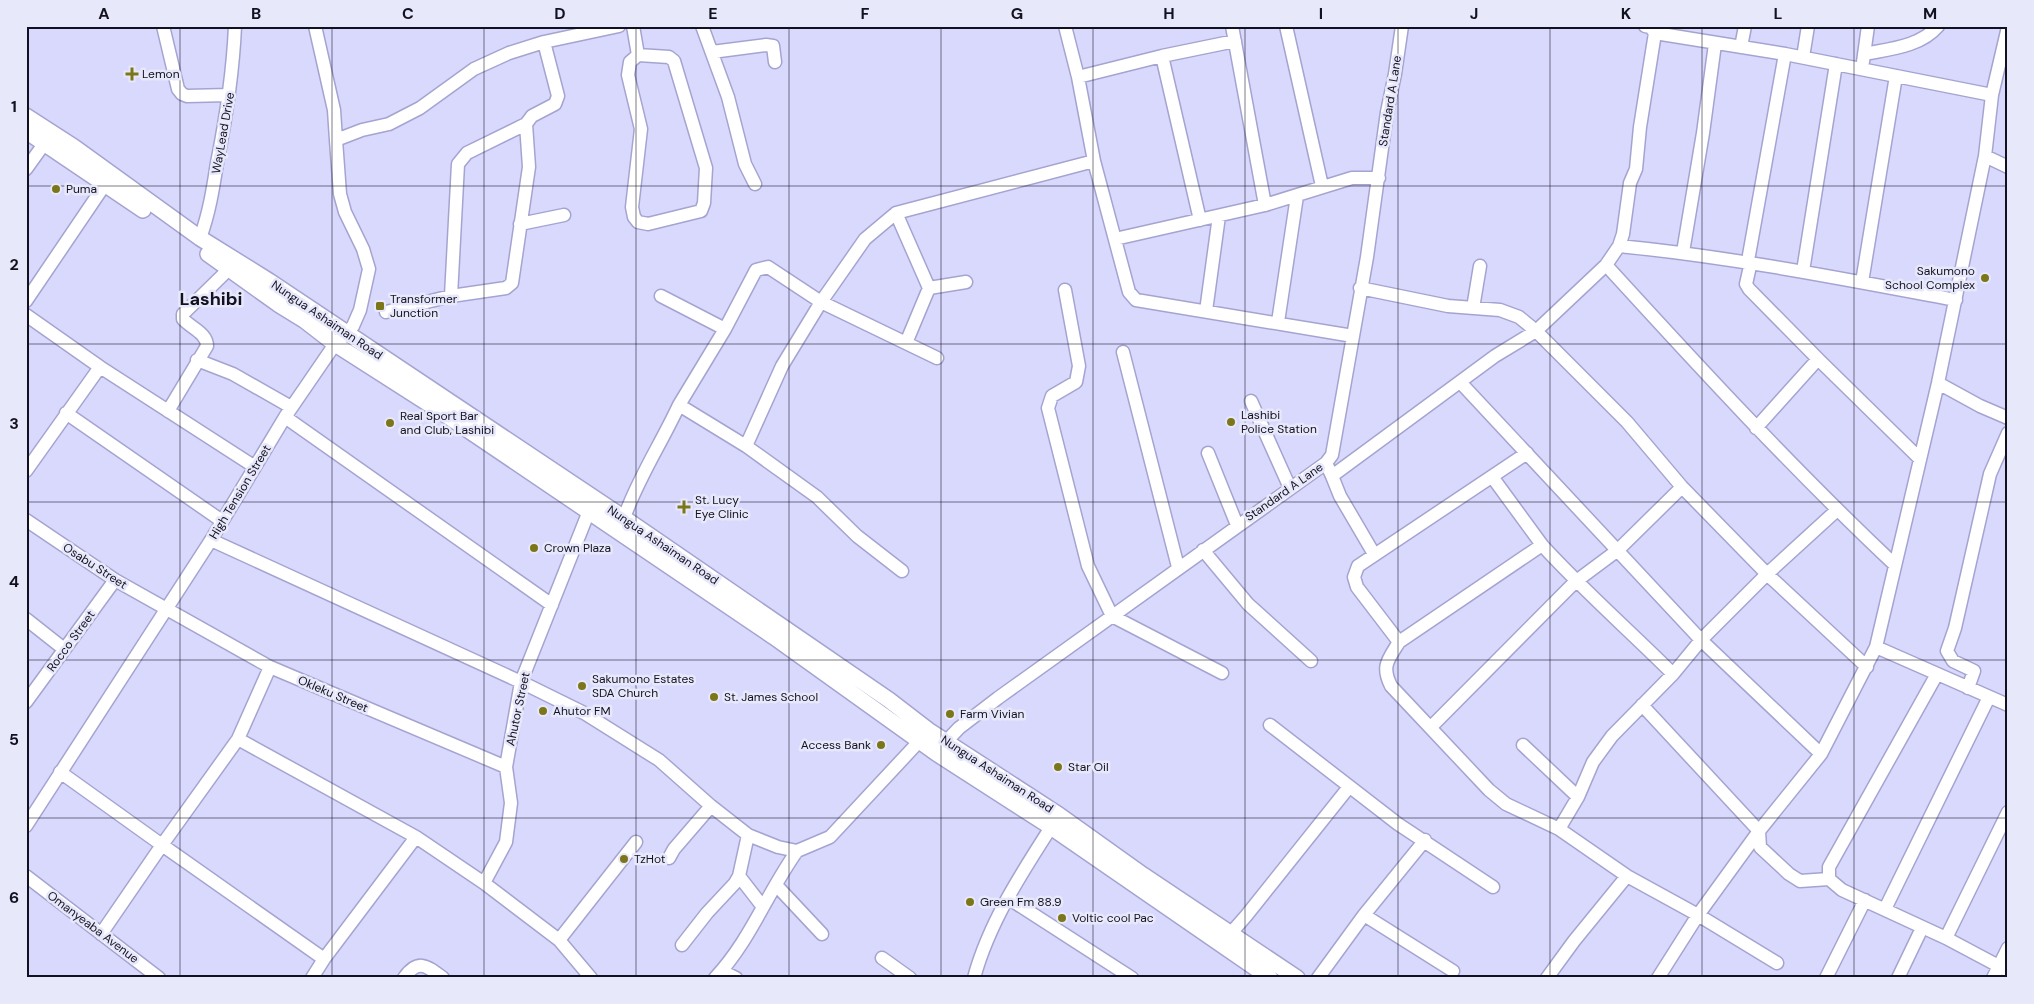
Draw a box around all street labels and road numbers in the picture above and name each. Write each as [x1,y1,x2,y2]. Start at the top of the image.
street label: Standard A Lane [1375,54,1405,148]
street label: WayLead Drive [208,91,238,175]
street label: Nungua Ashaiman Road [268,277,386,363]
street label: High Tension Street [206,442,275,542]
street label: Standard A Lane [1242,459,1326,525]
street label: Nungua Ashaiman Road [604,502,722,588]
street label: Osabu Street [60,539,130,593]
street label: Rocco Street [43,607,99,675]
street label: Ahutor Street [502,670,534,747]
street label: Okleku Street [295,672,371,716]
street label: Nungua Ashaiman Road [938,732,1056,816]
street label: Omanyeaba Avenue [44,887,142,967]

